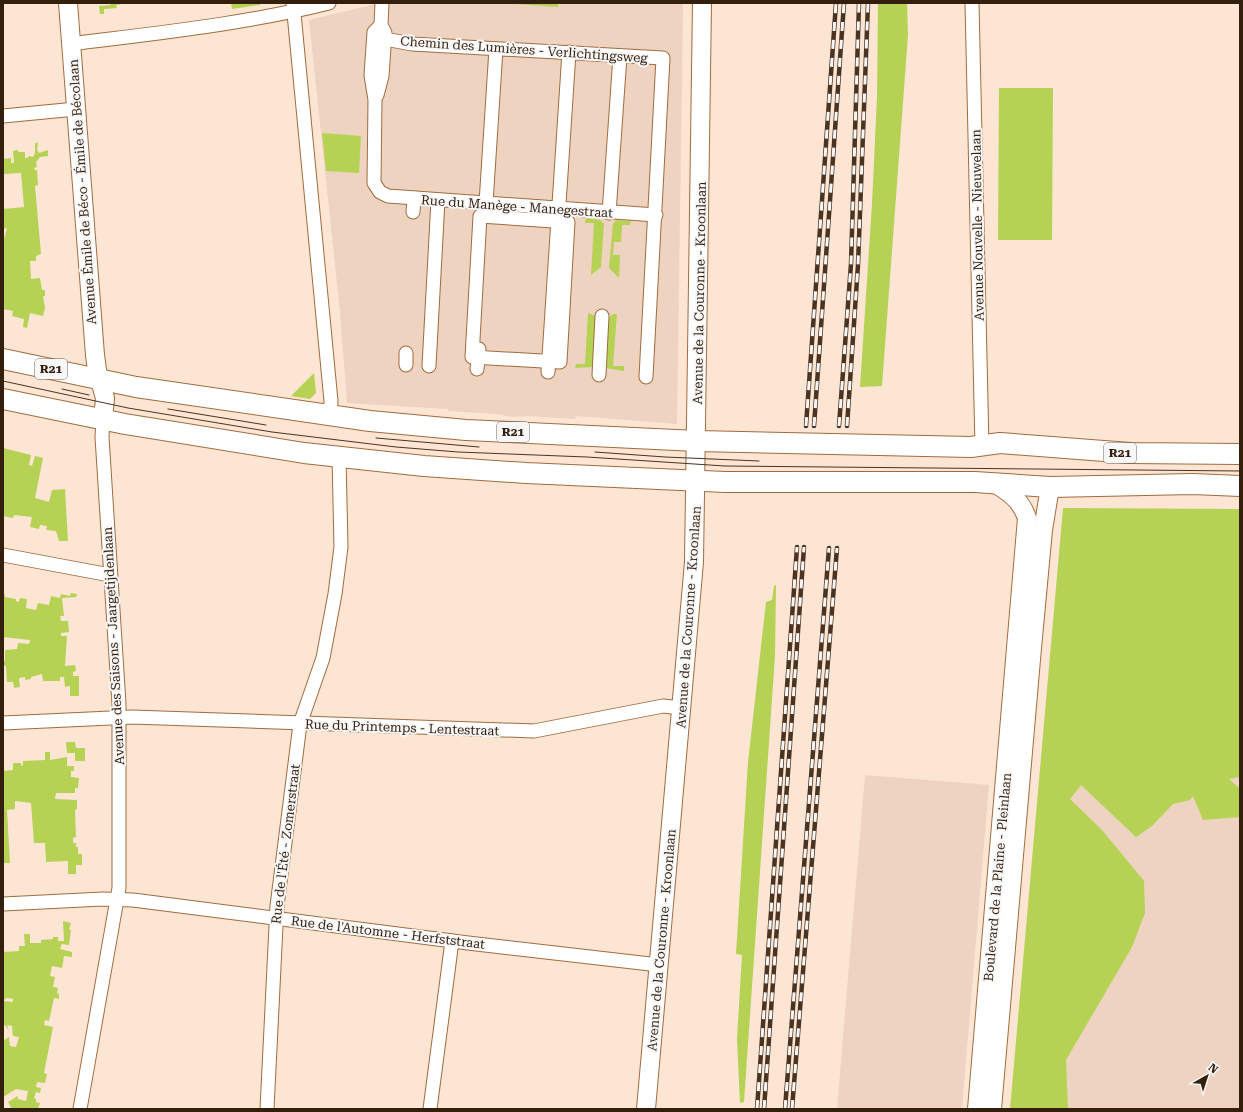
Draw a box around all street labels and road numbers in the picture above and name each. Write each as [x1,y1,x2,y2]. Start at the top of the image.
street label: Chemin des Lumières - Verlichtingsweg [400,33,649,66]
street label: Avenue Émile de Béco - Émile de Bécolaan [65,58,99,325]
street label: Avenue Nouvelle - Nieuwelaan [968,128,987,321]
street label: Avenue de la Couronne - Kroonlaan [690,181,709,405]
street label: Rue du Manège - Manegestraat [421,192,613,221]
road number: R21 [35,359,67,379]
road number: R21 [497,422,529,442]
road number: R21 [1104,443,1136,463]
street label: Avenue de la Couronne - Kroonlaan [673,505,704,729]
street label: Avenue des Saisons - Jaargetijdenlaan [100,526,127,765]
street label: Rue du Printemps - Lentestraat [305,717,500,738]
street label: Rue de l'Été - Zomerstraat [267,763,303,925]
street label: Boulevard de la Plaine - Pleinlaan [981,771,1014,982]
street label: Avenue de la Couronne - Kroonlaan [644,828,679,1052]
street label: Rue de l'Automne - Herfststraat [290,913,486,952]

